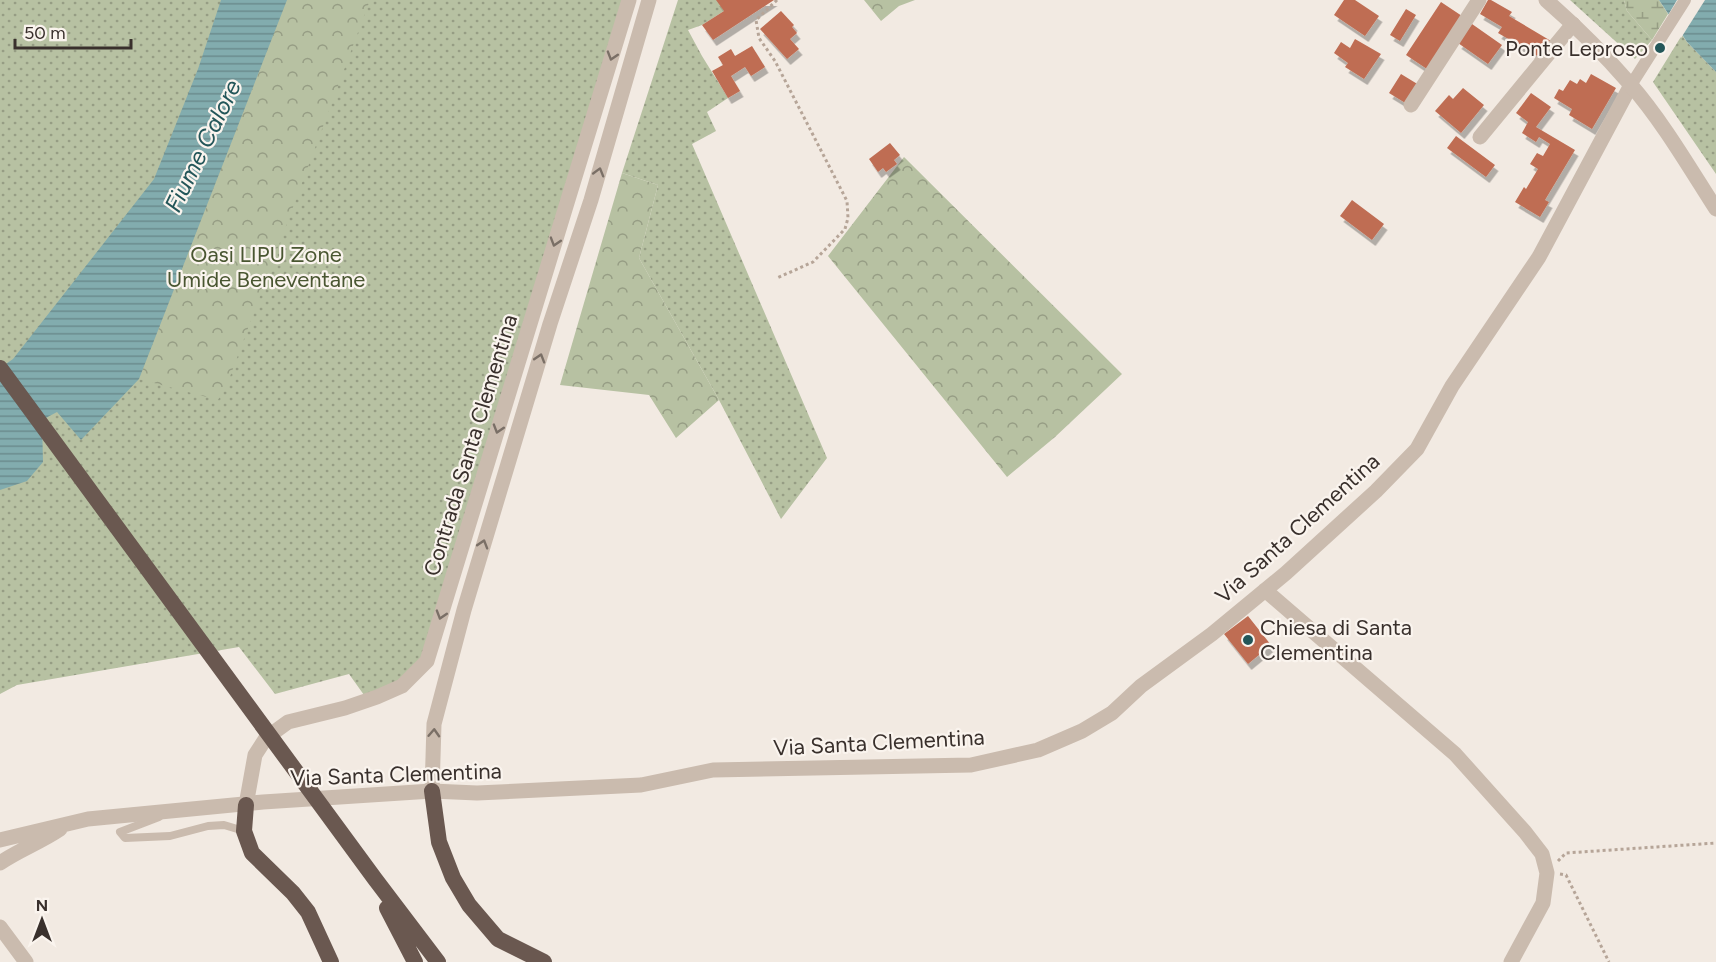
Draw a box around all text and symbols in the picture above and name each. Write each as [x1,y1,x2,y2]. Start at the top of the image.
scale bar [15,12,130,50]
text: 50 m [24,22,66,44]
place label: Ponte Leproso [1505,35,1648,62]
marker: Ponte Leproso [1653,41,1667,55]
one-way arrow [607,50,619,61]
water label: Fiume Calore [158,75,247,217]
one-way arrow [592,167,604,178]
one-way arrow [550,236,562,247]
park label: Oasi LIPU Zone Umide Beneventane [167,241,365,293]
street label: Contrada Santa Clementina [418,311,523,579]
one-way arrow [533,353,545,364]
one-way arrow [493,423,505,434]
street label: Via Santa Clementina [1210,448,1385,609]
one-way arrow [476,539,488,550]
one-way arrow [436,609,448,620]
place label: Chiesa di Santa Clementina [1260,614,1412,666]
marker: Chiesa di Santa Clementina [1241,633,1255,647]
street label: Via Santa Clementina [773,723,985,762]
one-way arrow [428,728,441,737]
street label: Via Santa Clementina [290,757,502,792]
north arrow [12,890,72,950]
text: N [36,896,48,915]

